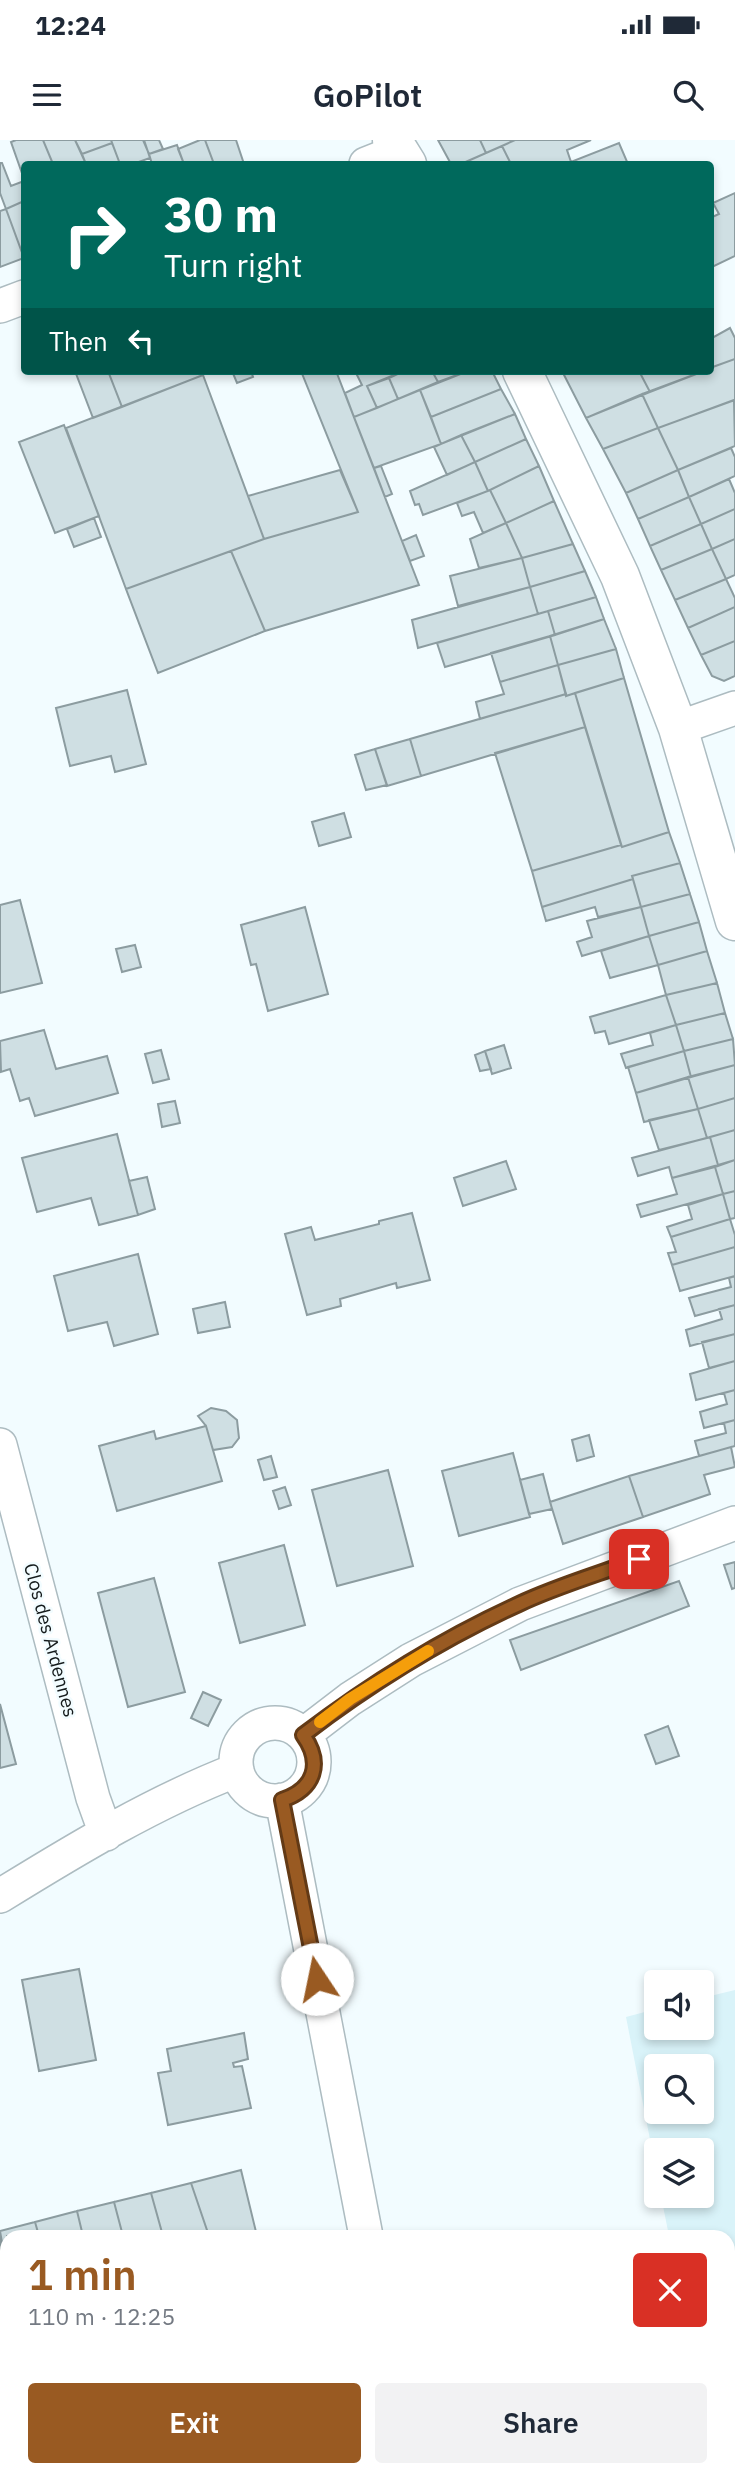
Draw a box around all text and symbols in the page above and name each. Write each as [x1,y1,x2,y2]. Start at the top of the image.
text: 12:24 [35,8,106,42]
text: GoPilot [313,74,422,116]
icon: menu [28,76,66,114]
icon: search [669,76,707,114]
text: 30 m [164,182,278,245]
icon: right [49,189,140,280]
text: Turn right [164,244,302,286]
icon: left [122,322,160,360]
text: Then [49,324,108,358]
pin [609,1529,669,1589]
icon: arrive [620,1540,658,1578]
street label: Clos des Ardennes [19,1560,83,1720]
position arrow [280,1942,354,2016]
map controls [644,1970,714,2208]
button: sound [644,1970,714,2040]
button: search [644,2054,714,2124]
button: layers [644,2138,714,2208]
text: 1 min [28,2247,137,2302]
button: close [633,2253,707,2327]
text: 110 m · 12:25 [28,2301,175,2331]
button: Exit [28,2383,361,2463]
button: Share [375,2383,707,2463]

